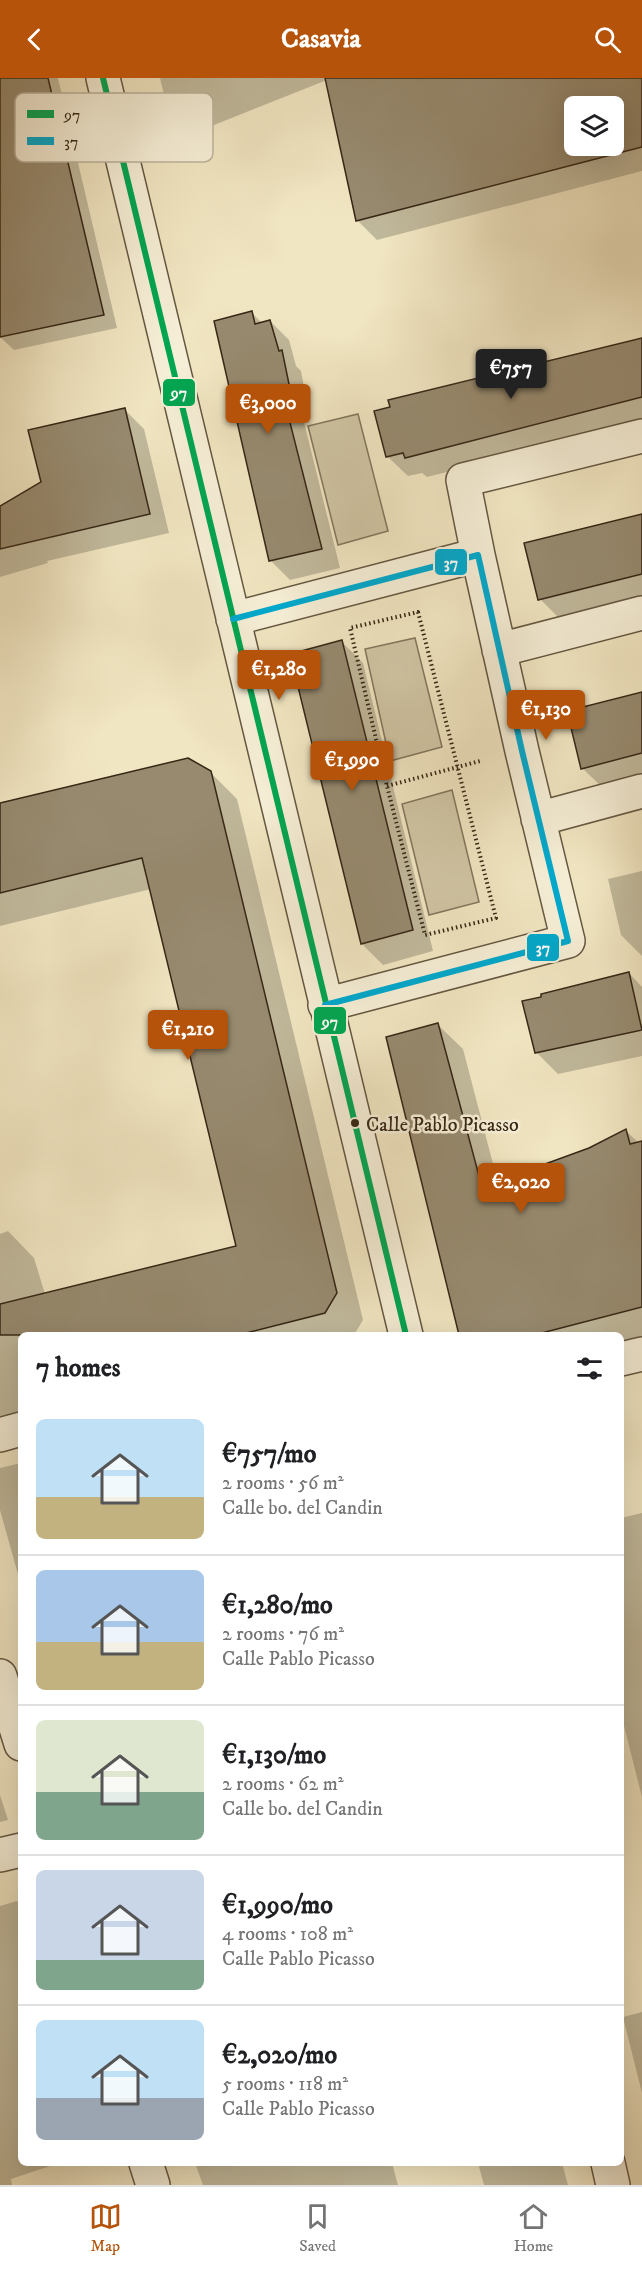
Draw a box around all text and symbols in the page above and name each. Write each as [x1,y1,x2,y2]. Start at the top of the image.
text: Casavia [281,22,361,56]
icon: back [18,23,51,56]
icon: search [591,23,624,56]
legend [15,93,213,162]
map controls [564,96,624,156]
button: layers [564,96,624,156]
text: 97 [63,105,80,125]
text: 37 [64,132,78,152]
pin: €757 [475,349,547,400]
text: €757 [490,356,532,381]
line badge: 97 [162,378,196,407]
text: 97 [170,383,187,403]
pin: €3,000 [219,384,317,435]
text: €3,000 [240,391,296,416]
line badge: 37 [434,548,468,576]
text: 37 [444,553,458,573]
pin: €1,280 [230,650,328,701]
text: €1,280 [251,657,307,682]
pin: €1,130 [497,690,595,741]
text: €1,130 [521,697,571,722]
pin: €1,990 [303,741,401,792]
text: €1,990 [324,748,380,773]
line badge: 37 [526,933,560,962]
text: 37 [536,938,550,958]
line badge: 97 [313,1006,347,1035]
pin: €1,210 [139,1010,237,1061]
text: 97 [321,1012,338,1032]
text: €1,210 [162,1017,214,1042]
place label: Calle Pablo Picasso [366,1113,519,1138]
marker: Calle Pablo Picasso [349,1117,361,1129]
pin: €2,020 [472,1163,570,1214]
text: €2,020 [492,1170,550,1195]
text: 7 homes [36,1352,120,1385]
icon: filters [573,1352,606,1385]
text: €757/mo [222,1438,316,1471]
icon: home [84,1443,156,1515]
text: 2 rooms · 56 m² [222,1471,344,1496]
text: Calle bo. del Candin [222,1496,383,1521]
text: €1,280/mo [222,1589,333,1622]
icon: home [84,1594,156,1666]
text: 2 rooms · 76 m² [222,1622,344,1647]
text: Calle Pablo Picasso [222,1647,375,1672]
text: €1,130/mo [222,1739,326,1772]
icon: home [84,1744,156,1816]
text: 2 rooms · 62 m² [222,1772,344,1797]
text: Calle bo. del Candin [222,1797,383,1822]
text: €1,990/mo [222,1889,333,1922]
icon: home [84,1894,156,1966]
text: 4 rooms · 108 m² [222,1922,353,1947]
text: Calle Pablo Picasso [222,1947,375,1972]
text: €2,020/mo [222,2039,337,2072]
icon: home [84,2044,156,2116]
text: 5 rooms · 118 m² [222,2072,348,2097]
text: Calle Pablo Picasso [222,2097,375,2122]
tab: Map [89,2200,122,2256]
tab: Saved [299,2200,336,2256]
tab: Home [514,2200,553,2256]

